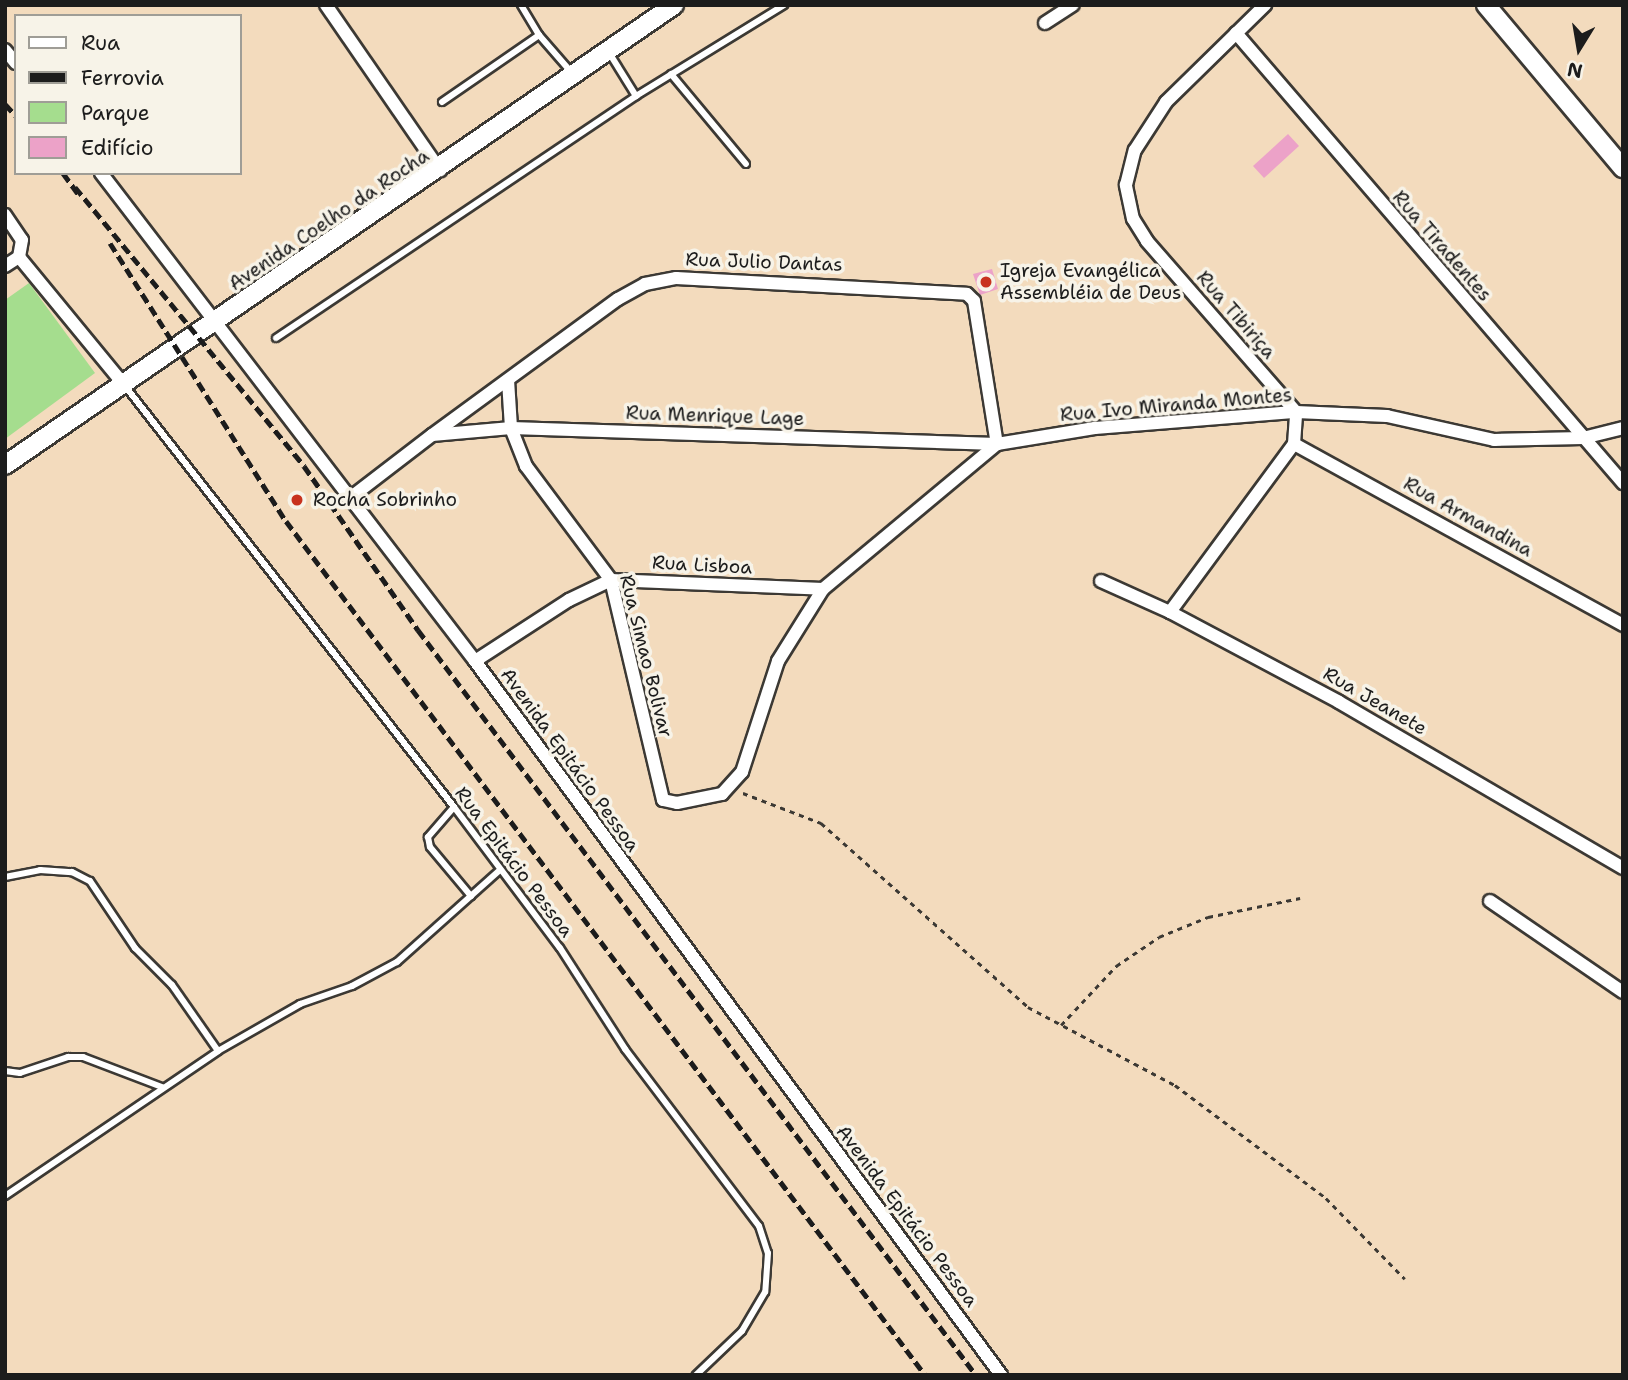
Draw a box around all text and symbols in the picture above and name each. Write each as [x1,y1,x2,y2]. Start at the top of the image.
legend [14,14,242,175]
north arrow [1544,14,1614,84]
text: Rua [81,29,120,57]
text: N [1565,56,1585,84]
text: Ferrovia [81,64,164,92]
text: Parque [81,99,150,127]
text: Edifício [81,134,153,162]
street label: Avenida Coelho da Rocha [225,144,433,296]
street label: Rua Tiradentes [1388,186,1496,306]
street label: Rua Julio Dantas [685,248,843,276]
place label: Igreja Evangélica Assembléia de Deus [1000,260,1181,304]
street label: Rua Tibiriça [1192,266,1280,364]
marker: Igreja Evangélica Assembléia de Deus [978,274,994,290]
street label: Rua Ivo Miranda Montes [1059,384,1293,426]
street label: Rua Menrique Lage [625,401,805,431]
street label: Rua Armandina [1400,472,1536,562]
place label: Rocha Sobrinho [313,489,457,511]
marker: Rocha Sobrinho [287,490,307,510]
street label: Rua Lisboa [651,551,753,579]
street label: Rua Simao Bolivar [615,572,677,740]
street label: Rua Jeanete [1319,662,1431,740]
street label: Avenida Epitácio Pessoa [496,664,644,856]
street label: Rua Epitácio Pessoa [450,782,578,942]
street label: Avenida Epitácio Pessoa [831,1121,983,1311]

